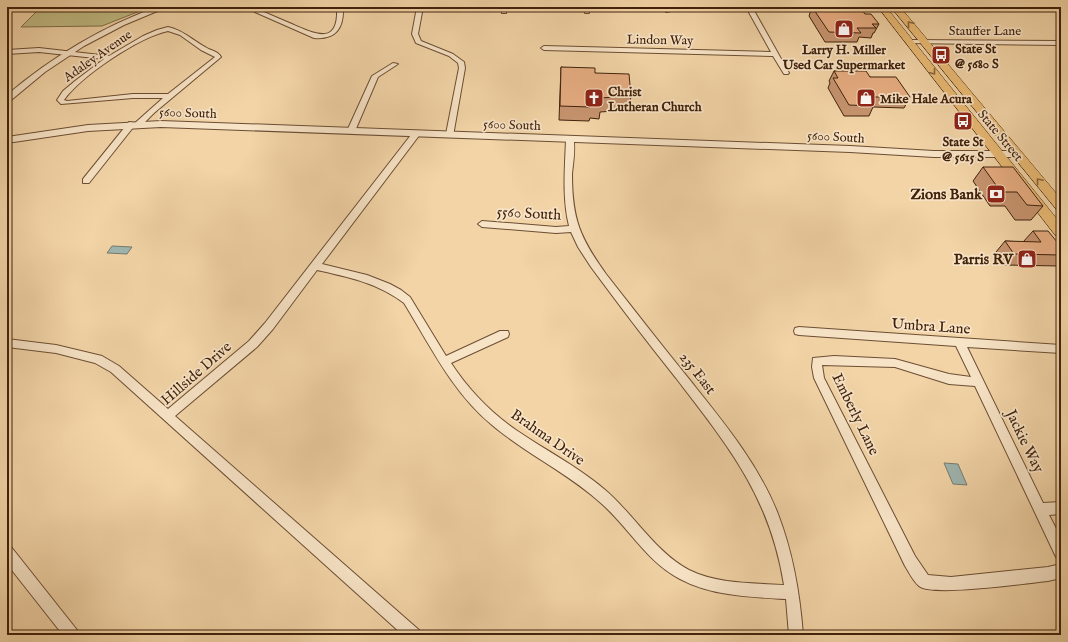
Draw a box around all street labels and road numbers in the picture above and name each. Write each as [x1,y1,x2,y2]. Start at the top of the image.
street label: Stauffer Lane [949,23,1021,40]
street label: Adaley Avenue [59,26,135,87]
street label: Lindon Way [626,31,694,50]
street label: 5600 South [159,104,217,123]
street label: State Street [973,107,1027,166]
street label: 5600 South [483,116,541,135]
street label: 5600 South [807,128,865,147]
street label: 5560 South [496,202,562,225]
street label: Umbra Lane [891,314,971,339]
street label: Hillside Drive [157,337,236,409]
street label: 235 East [675,348,720,398]
street label: Emberly Lane [828,370,884,458]
street label: Brahma Drive [507,405,589,470]
street label: Jackie Way [1000,405,1048,476]

